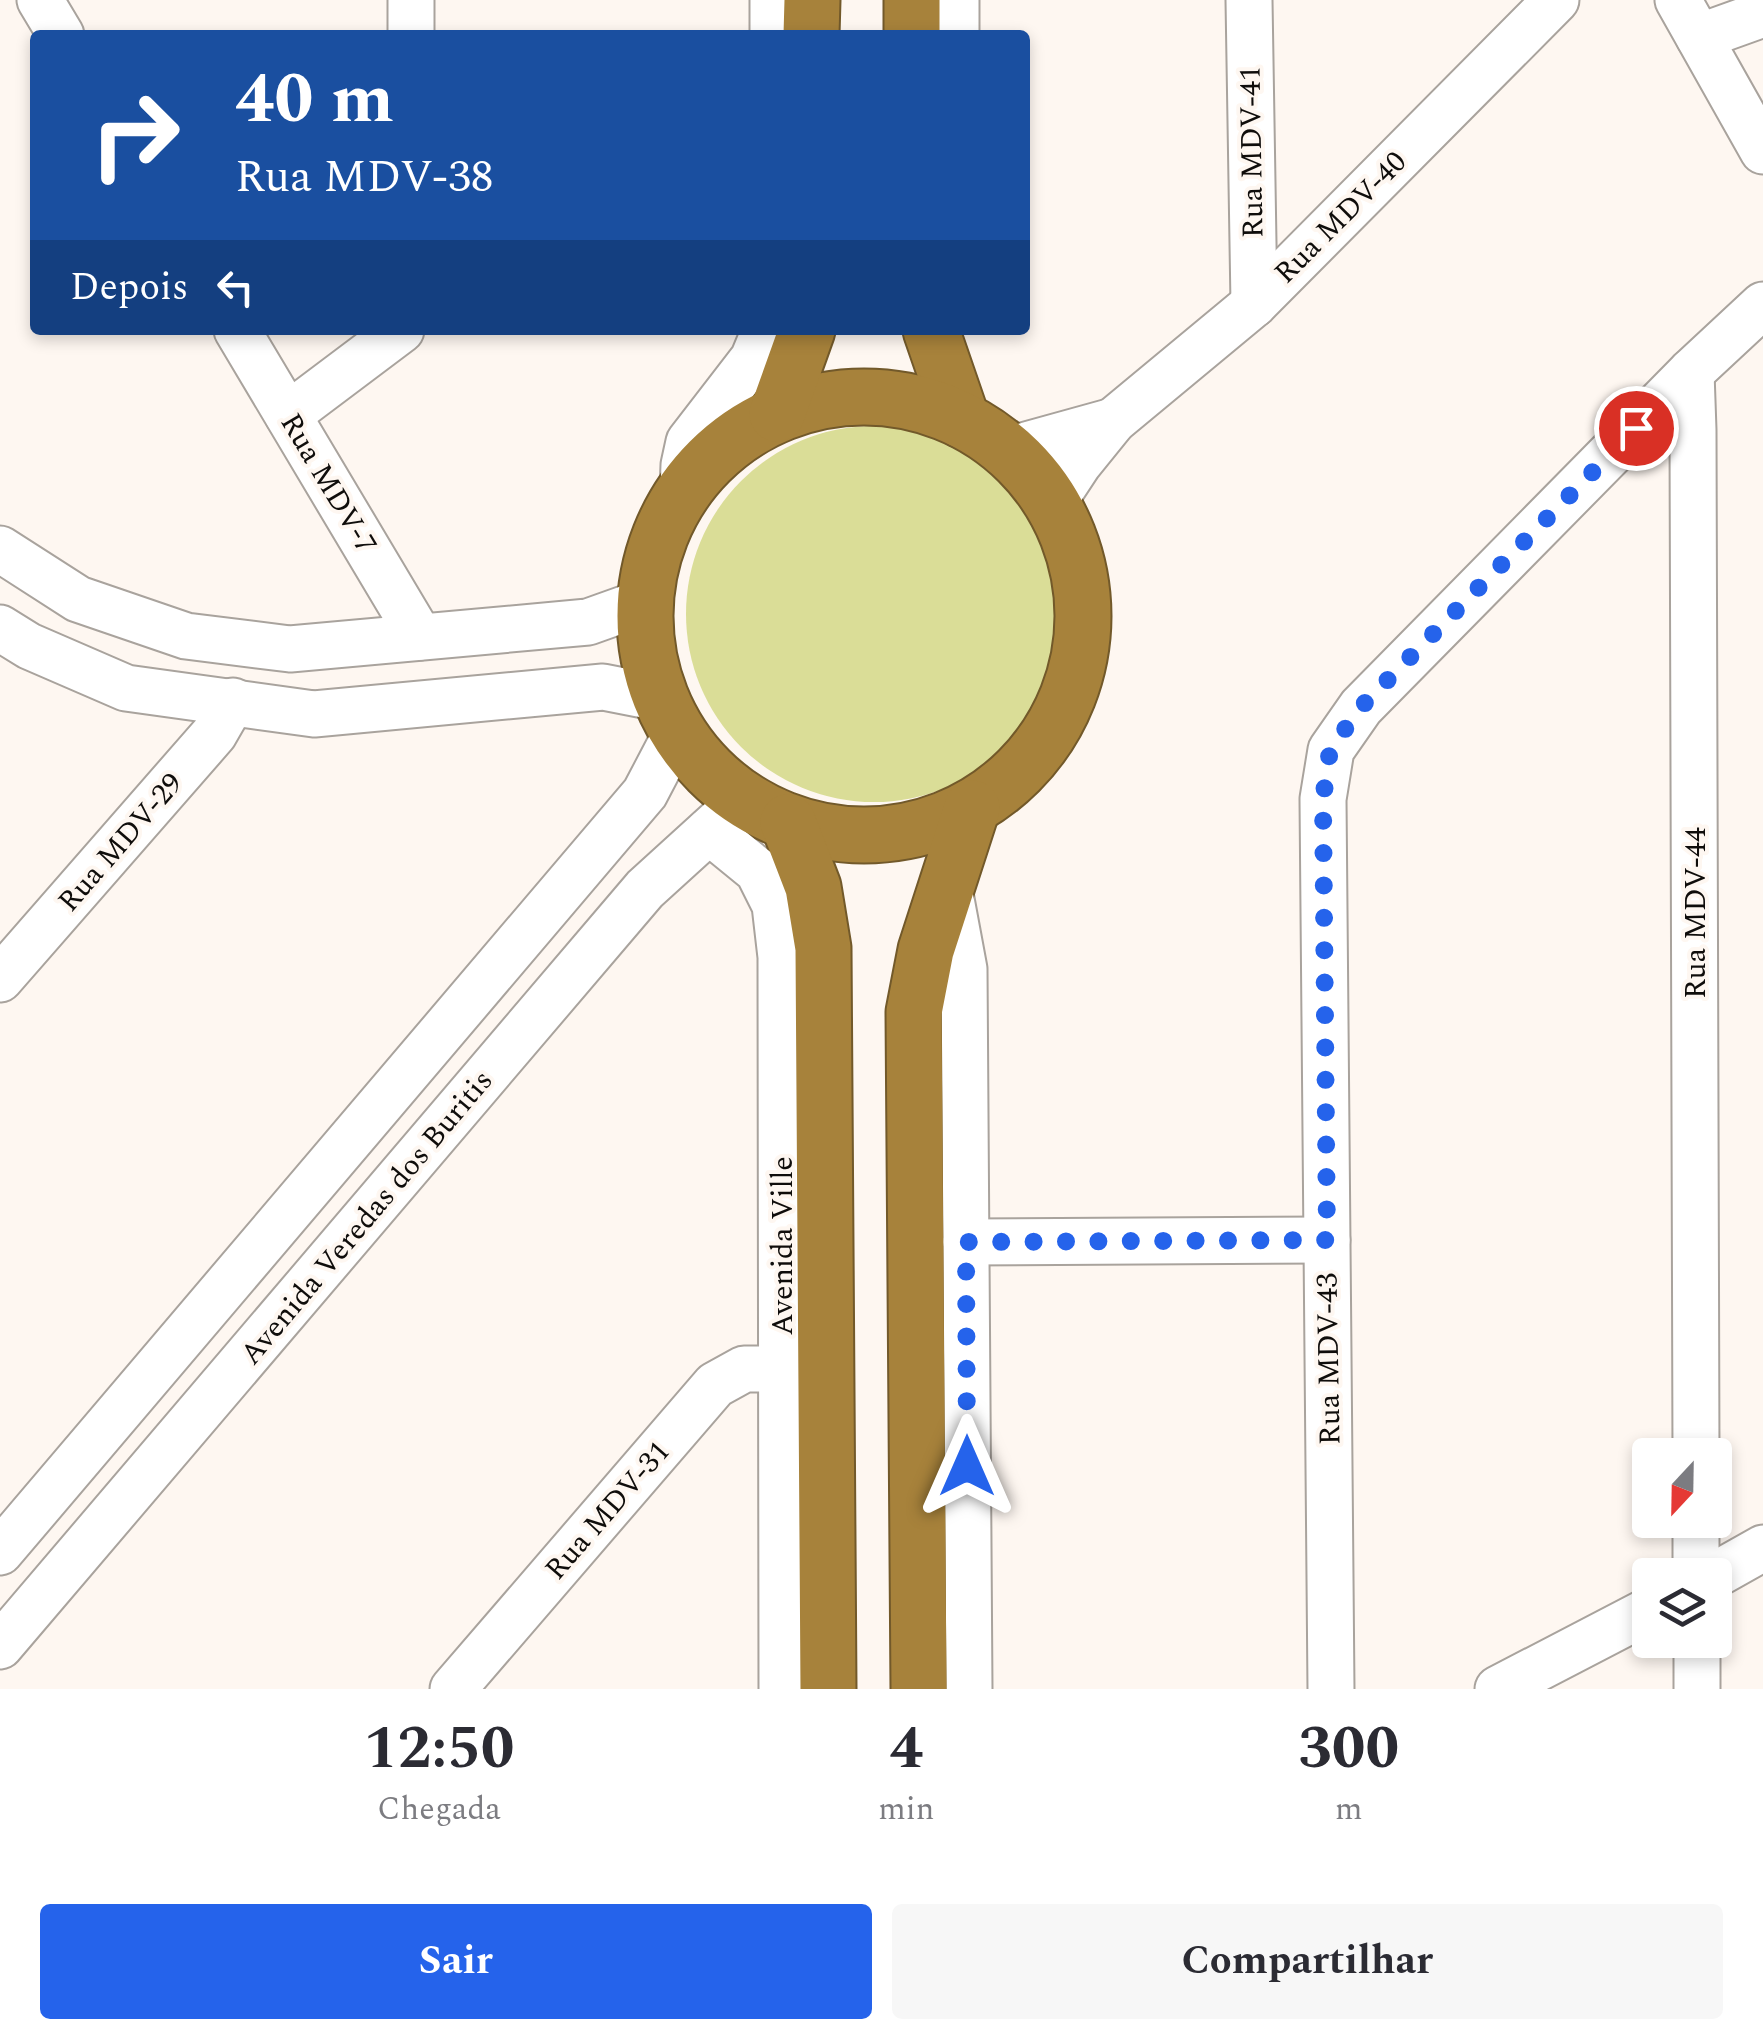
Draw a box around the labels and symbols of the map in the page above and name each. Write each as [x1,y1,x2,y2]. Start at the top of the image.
street label: Rua MDV-41 [1228,65,1276,238]
street label: Rua MDV-40 [1264,141,1418,295]
pin [1594,386,1679,471]
street label: Rua MDV-7 [268,404,388,563]
street label: Rua MDV-29 [47,763,195,923]
street label: Rua MDV-44 [1673,827,1719,999]
street label: Avenida Veredas dos Buritis [229,1060,504,1376]
street label: Avenida Ville [760,1156,806,1336]
street label: Rua MDV-43 [1305,1272,1353,1445]
position arrow [915,1414,1019,1518]
street label: Rua MDV-31 [534,1431,682,1591]
north arrow [1632,1438,1732,1538]

